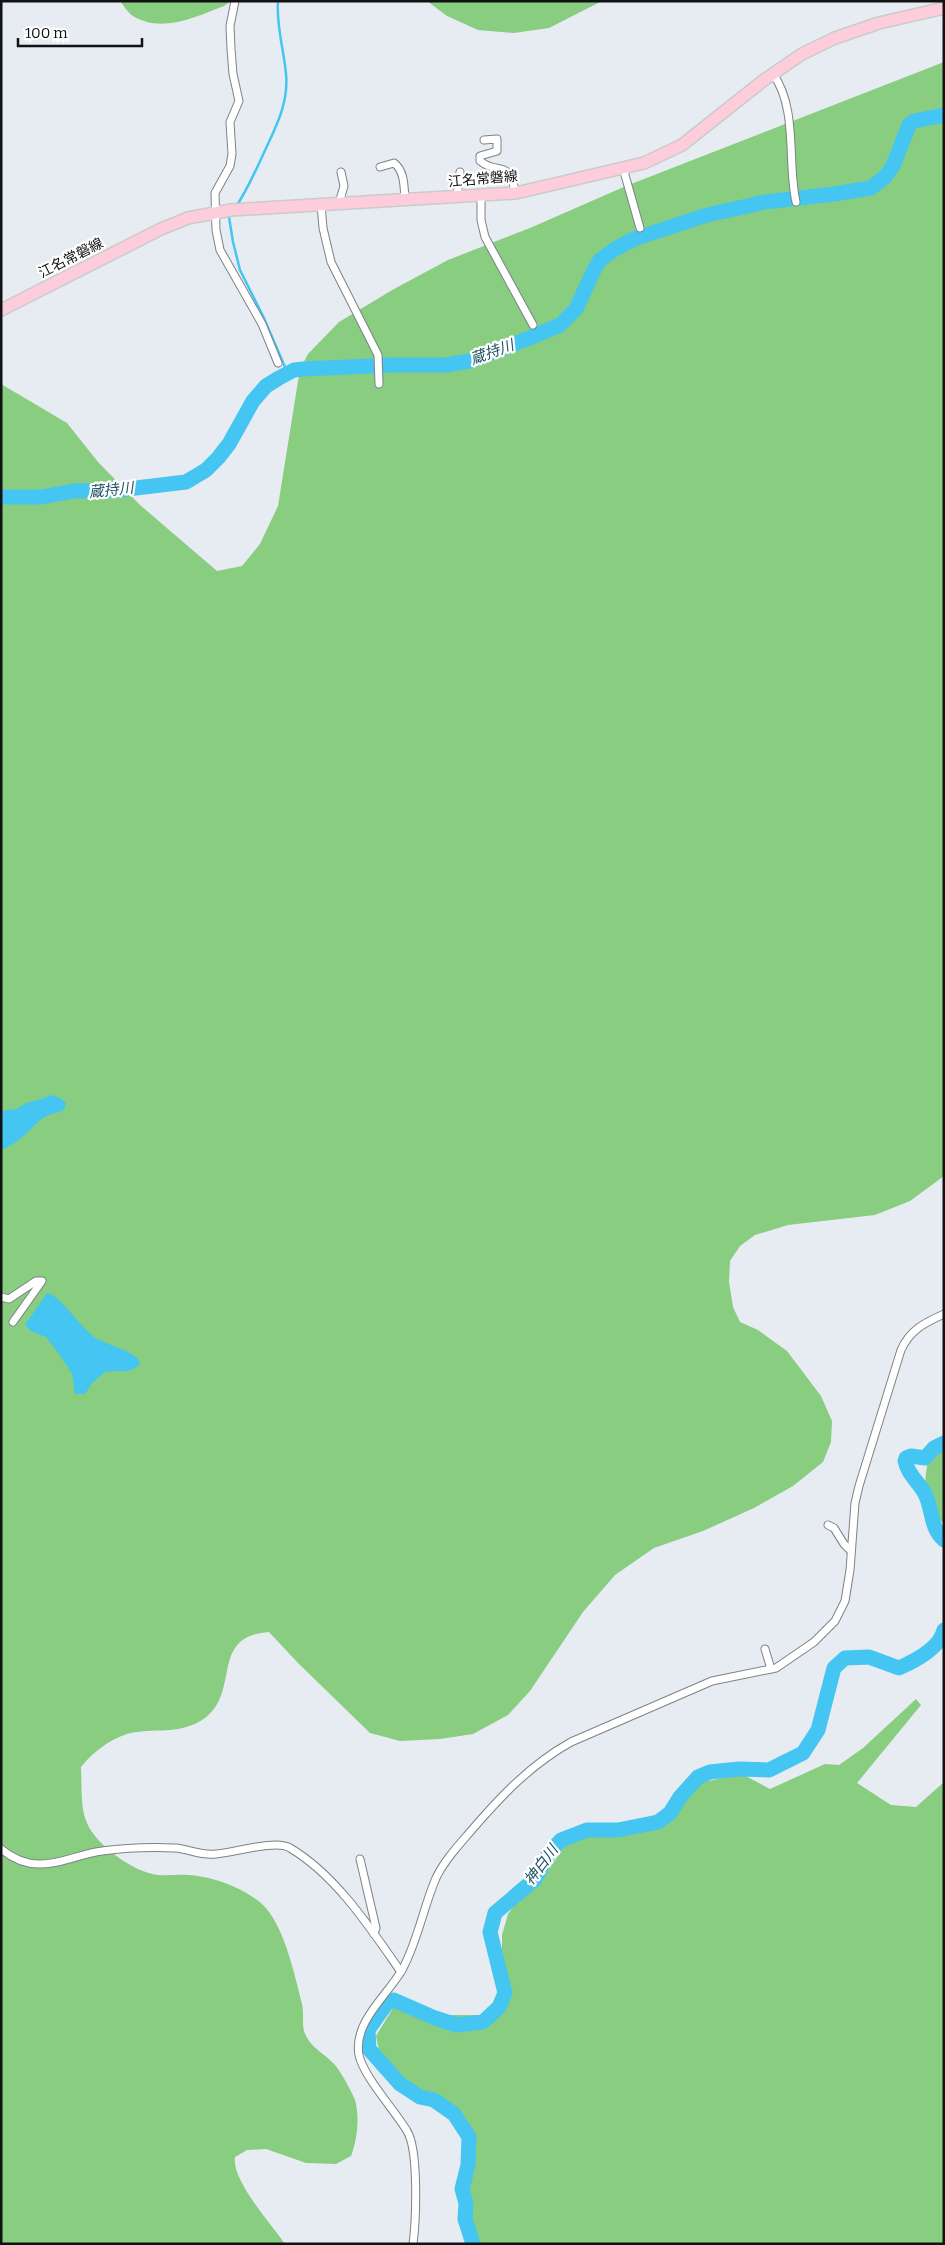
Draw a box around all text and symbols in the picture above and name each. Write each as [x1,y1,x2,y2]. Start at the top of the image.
scale bar [18,15,141,47]
text: 100 m [25,24,68,42]
street label: 江名常磐線 [447,167,519,191]
street label: 江名常磐線 [36,235,106,281]
water label: 蔵持川 [468,335,518,368]
water label: 蔵持川 [88,478,136,501]
water label: 神白川 [520,1840,563,1888]

